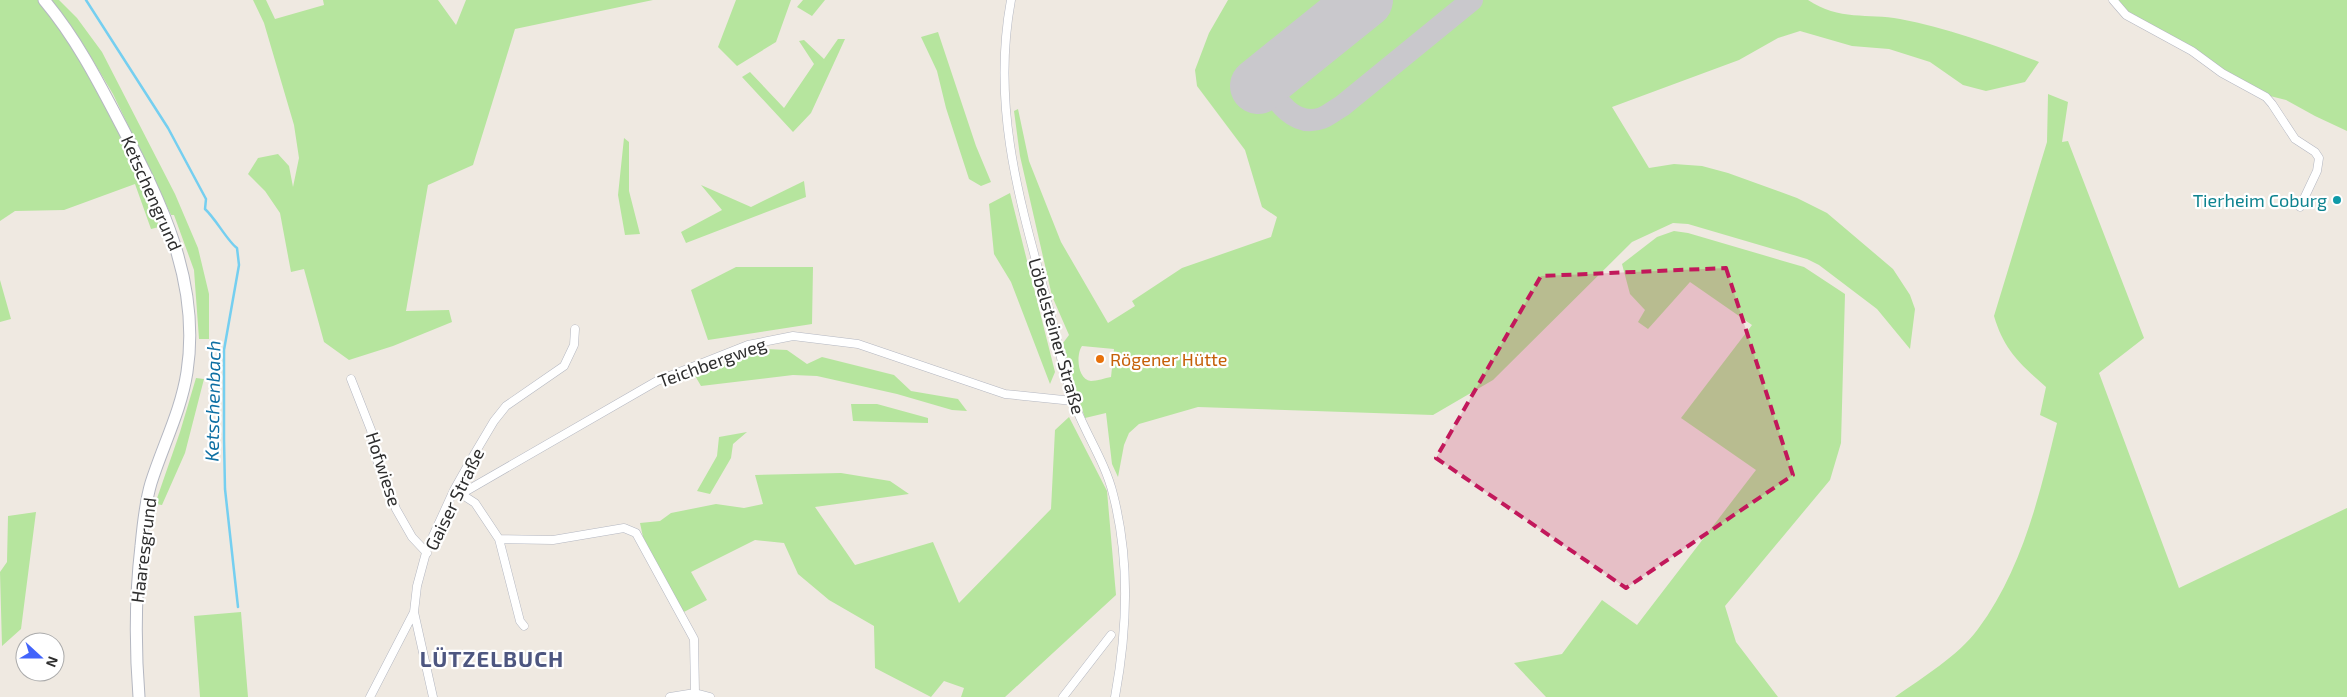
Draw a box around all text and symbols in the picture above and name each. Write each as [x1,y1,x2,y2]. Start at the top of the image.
street label: Ketschengrund [117,132,187,254]
place label: Tierheim Coburg [2193,189,2327,211]
marker: Tierheim Coburg [2331,194,2343,206]
street label: Löbelsteiner Straße [1024,255,1090,417]
street label: Teichbergweg [655,332,769,392]
water label: Ketschenbach [199,340,225,462]
place label: Rögener Hütte [1110,348,1228,370]
marker: Rögener Hütte [1094,353,1106,365]
street label: Hofwiese [362,429,406,509]
street label: Gaiser Straße [420,444,488,554]
street label: Haaresgrund [126,496,160,604]
north arrow [15,632,65,682]
district label: LÜTZELBUCH [420,645,564,671]
text: N [43,654,62,670]

